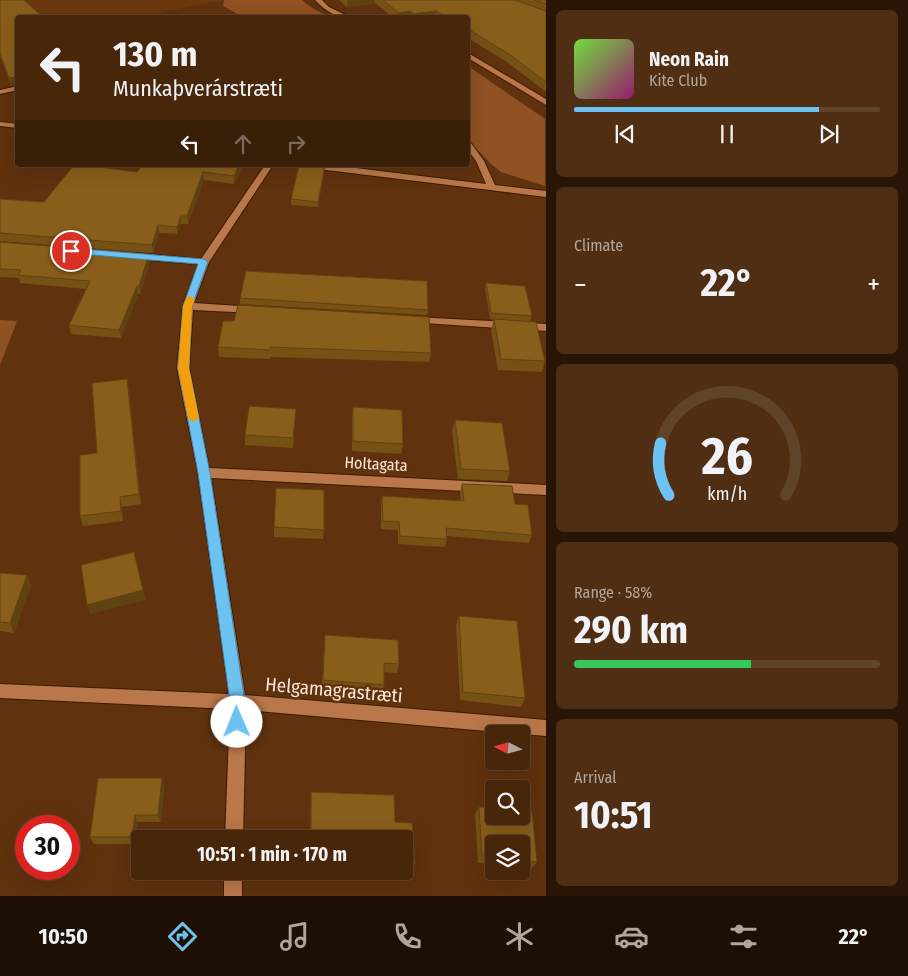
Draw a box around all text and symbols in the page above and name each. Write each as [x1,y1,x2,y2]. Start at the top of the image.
text: 130 m [113,33,197,75]
icon: left [30,35,95,100]
text: Neon Rain [649,48,729,71]
text: Kite Club [649,71,707,90]
text: Munkaþverárstræti [113,75,283,102]
icon: previous [611,120,639,148]
icon: pause [713,120,741,148]
icon: next [815,120,843,148]
icon: left [176,130,204,158]
icon: ahead [229,130,257,158]
icon: right [282,130,310,158]
pin [50,230,92,272]
text: Climate [574,236,623,255]
icon: arrive [57,237,85,265]
text: 22° [700,260,753,306]
text: − [574,268,587,301]
text: + [867,268,880,301]
text: 26 [700,425,753,488]
street label: Holtagata [344,453,408,475]
text: km/h [707,483,747,505]
text: Range · 58% [574,583,652,602]
text: 290 km [574,607,688,653]
street label: Helgamagrastræti [264,673,404,707]
position arrow [210,695,262,747]
north arrow [485,725,530,770]
map controls [485,725,530,880]
text: Arrival [574,768,616,787]
button: search [485,780,530,825]
text: 10:51 [574,792,653,838]
speed limit sign: 30 [15,815,80,880]
button: layers [485,835,530,880]
text: 10:51 · 1 min · 170 m [197,843,347,866]
icon: directions [165,919,200,954]
icon: music [277,919,312,954]
icon: phone [390,919,425,954]
icon: climate [502,919,537,954]
icon: car [614,919,649,954]
icon: filters [726,919,761,954]
text: 10:50 [39,923,88,950]
text: 22° [839,923,869,950]

